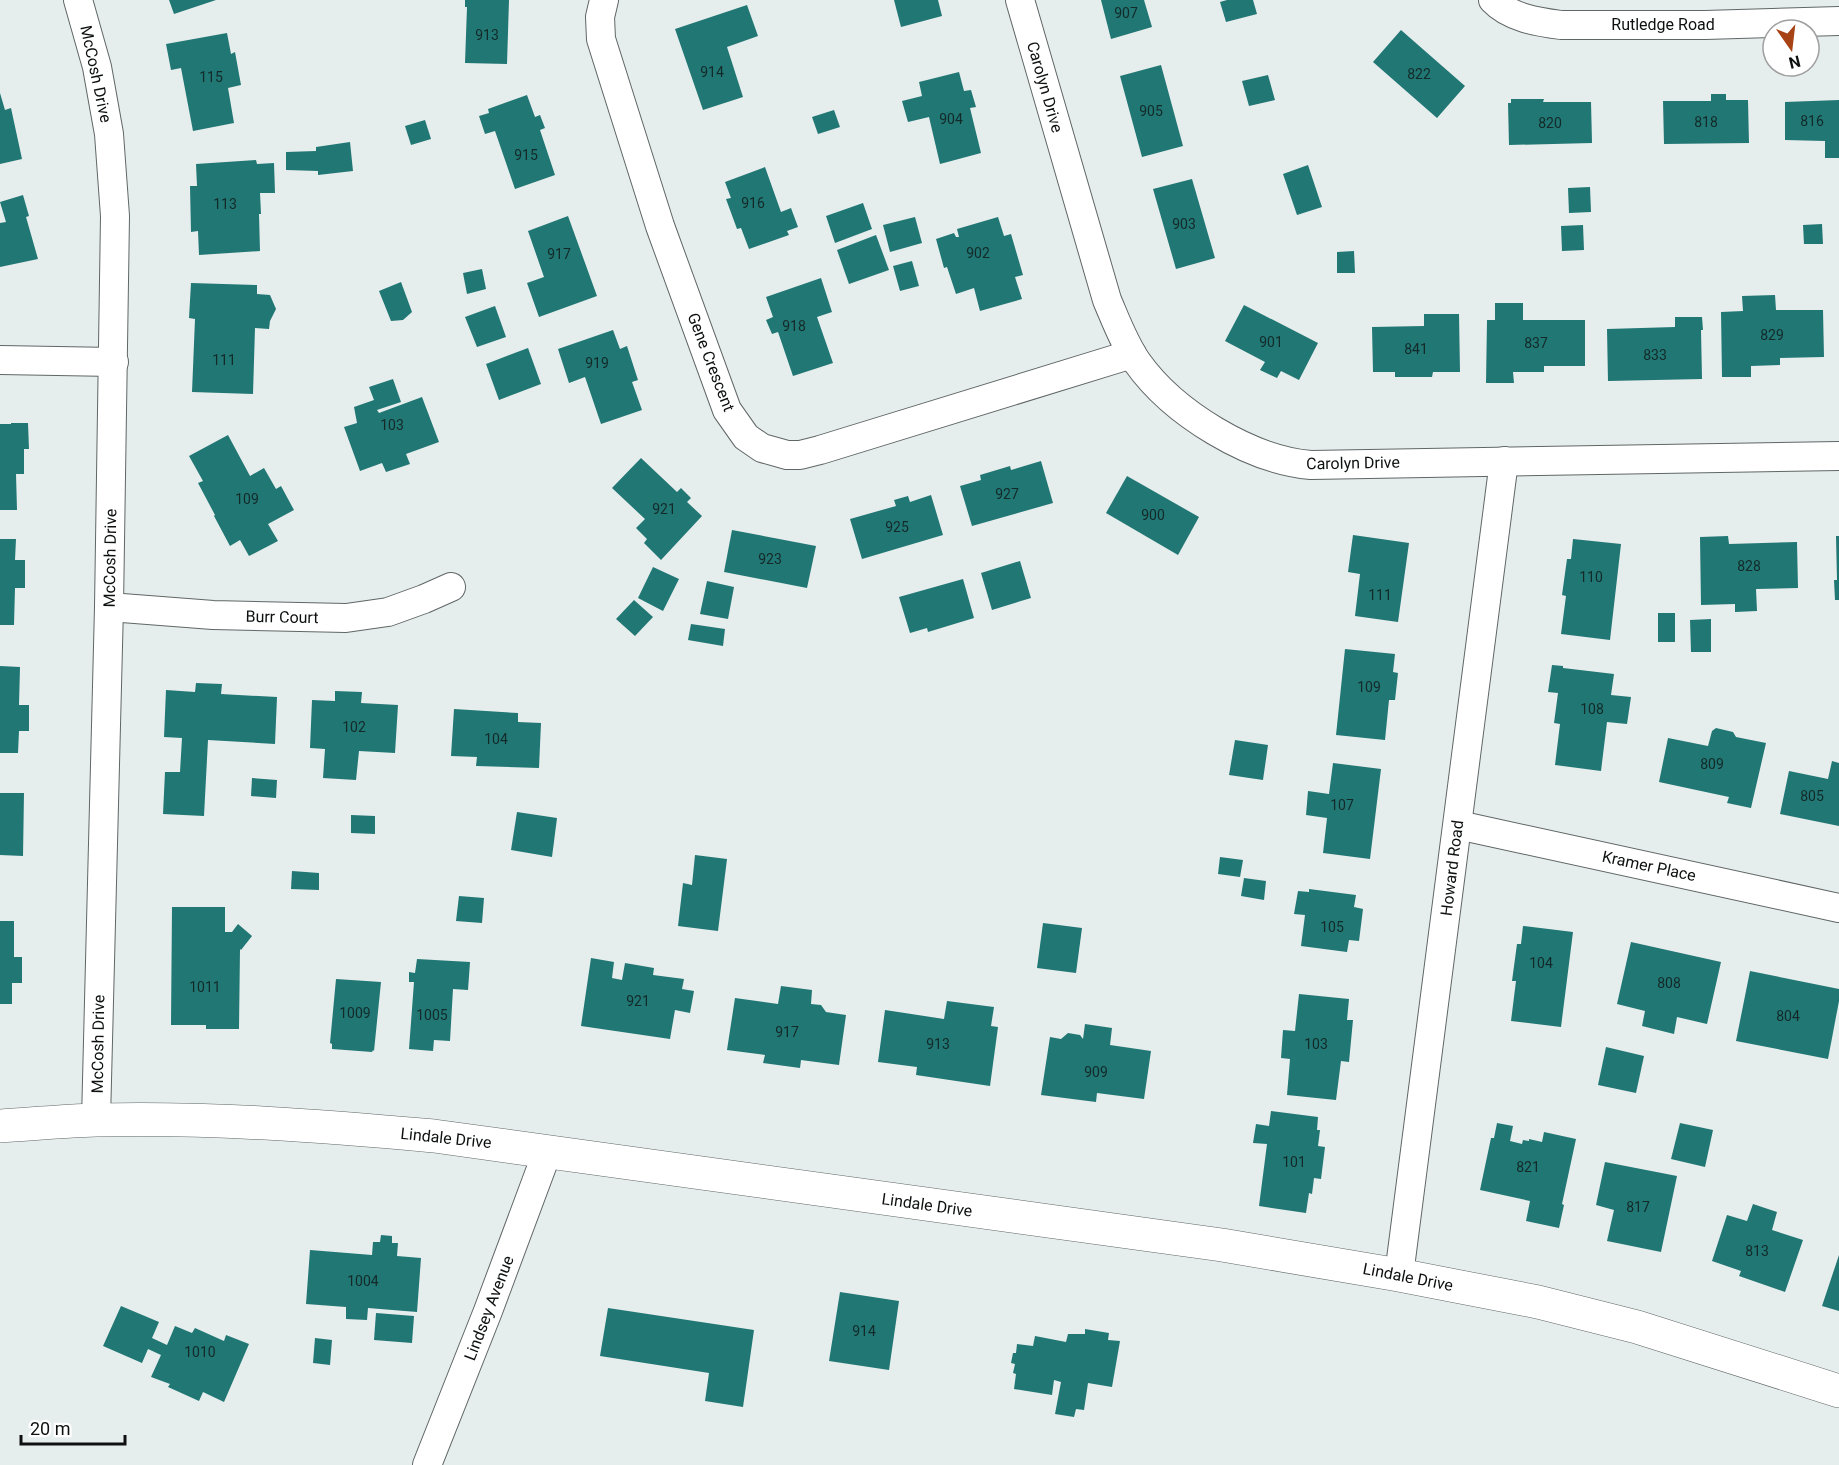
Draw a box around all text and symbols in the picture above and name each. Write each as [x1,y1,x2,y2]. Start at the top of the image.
house number: 907 [1114,5,1138,21]
street label: Rutledge Road [1611,15,1715,34]
north arrow [1761,18,1821,78]
street label: McCosh Drive [76,24,116,124]
house number: 913 [475,27,499,43]
street label: Carolyn Drive [1023,39,1067,135]
text: N [1787,51,1802,73]
house number: 914 [700,64,724,80]
house number: 822 [1407,66,1431,82]
house number: 115 [199,69,223,85]
house number: 905 [1139,103,1163,119]
house number: 904 [939,111,963,127]
house number: 816 [1800,113,1824,129]
house number: 818 [1694,114,1718,130]
house number: 820 [1538,115,1562,131]
house number: 915 [514,147,538,163]
house number: 916 [741,195,765,211]
house number: 113 [213,196,237,212]
house number: 903 [1172,216,1196,232]
house number: 902 [966,245,990,261]
house number: 917 [547,246,571,262]
street label: Gene Crescent [683,310,739,414]
house number: 918 [782,318,806,334]
house number: 829 [1760,327,1784,343]
house number: 901 [1259,334,1283,350]
house number: 837 [1524,335,1548,351]
house number: 841 [1404,341,1428,357]
house number: 833 [1643,347,1667,363]
house number: 111 [212,352,236,368]
house number: 919 [585,355,609,371]
house number: 103 [380,417,404,433]
street label: Carolyn Drive [1306,453,1400,473]
house number: 927 [995,486,1019,502]
house number: 109 [235,491,259,507]
house number: 921 [652,501,676,517]
house number: 900 [1141,507,1165,523]
street label: McCosh Drive [100,508,120,608]
house number: 925 [885,519,909,535]
house number: 923 [758,551,782,567]
house number: 828 [1737,558,1761,574]
house number: 110 [1579,569,1603,585]
house number: 111 [1368,587,1392,603]
street label: Burr Court [245,607,319,627]
house number: 109 [1357,679,1381,695]
house number: 108 [1580,701,1604,717]
house number: 102 [342,719,366,735]
house number: 104 [484,731,508,747]
house number: 809 [1700,756,1724,772]
house number: 805 [1800,788,1824,804]
house number: 107 [1330,797,1354,813]
street label: Howard Road [1437,819,1467,917]
street label: Kramer Place [1600,847,1698,885]
house number: 105 [1320,919,1344,935]
house number: 104 [1529,955,1553,971]
house number: 808 [1657,975,1681,991]
house number: 1011 [189,979,221,995]
house number: 921 [626,993,650,1009]
street label: McCosh Drive [88,994,108,1094]
house number: 1009 [339,1005,371,1021]
house number: 1005 [416,1007,448,1023]
house number: 804 [1776,1008,1800,1024]
house number: 917 [775,1024,799,1040]
house number: 913 [926,1036,950,1052]
house number: 103 [1304,1036,1328,1052]
house number: 909 [1084,1064,1108,1080]
street label: Lindale Drive [400,1124,492,1152]
house number: 101 [1282,1154,1306,1170]
house number: 821 [1516,1159,1540,1175]
street label: Lindale Drive [880,1189,974,1221]
house number: 817 [1626,1199,1650,1215]
house number: 813 [1745,1243,1769,1259]
street label: Lindsey Avenue [460,1253,518,1363]
street label: Lindale Drive [1361,1259,1455,1295]
house number: 1004 [347,1273,379,1289]
house number: 914 [852,1323,876,1339]
house number: 1010 [184,1344,216,1360]
scale bar [21,1408,124,1446]
text: 20 m [30,1418,70,1439]

